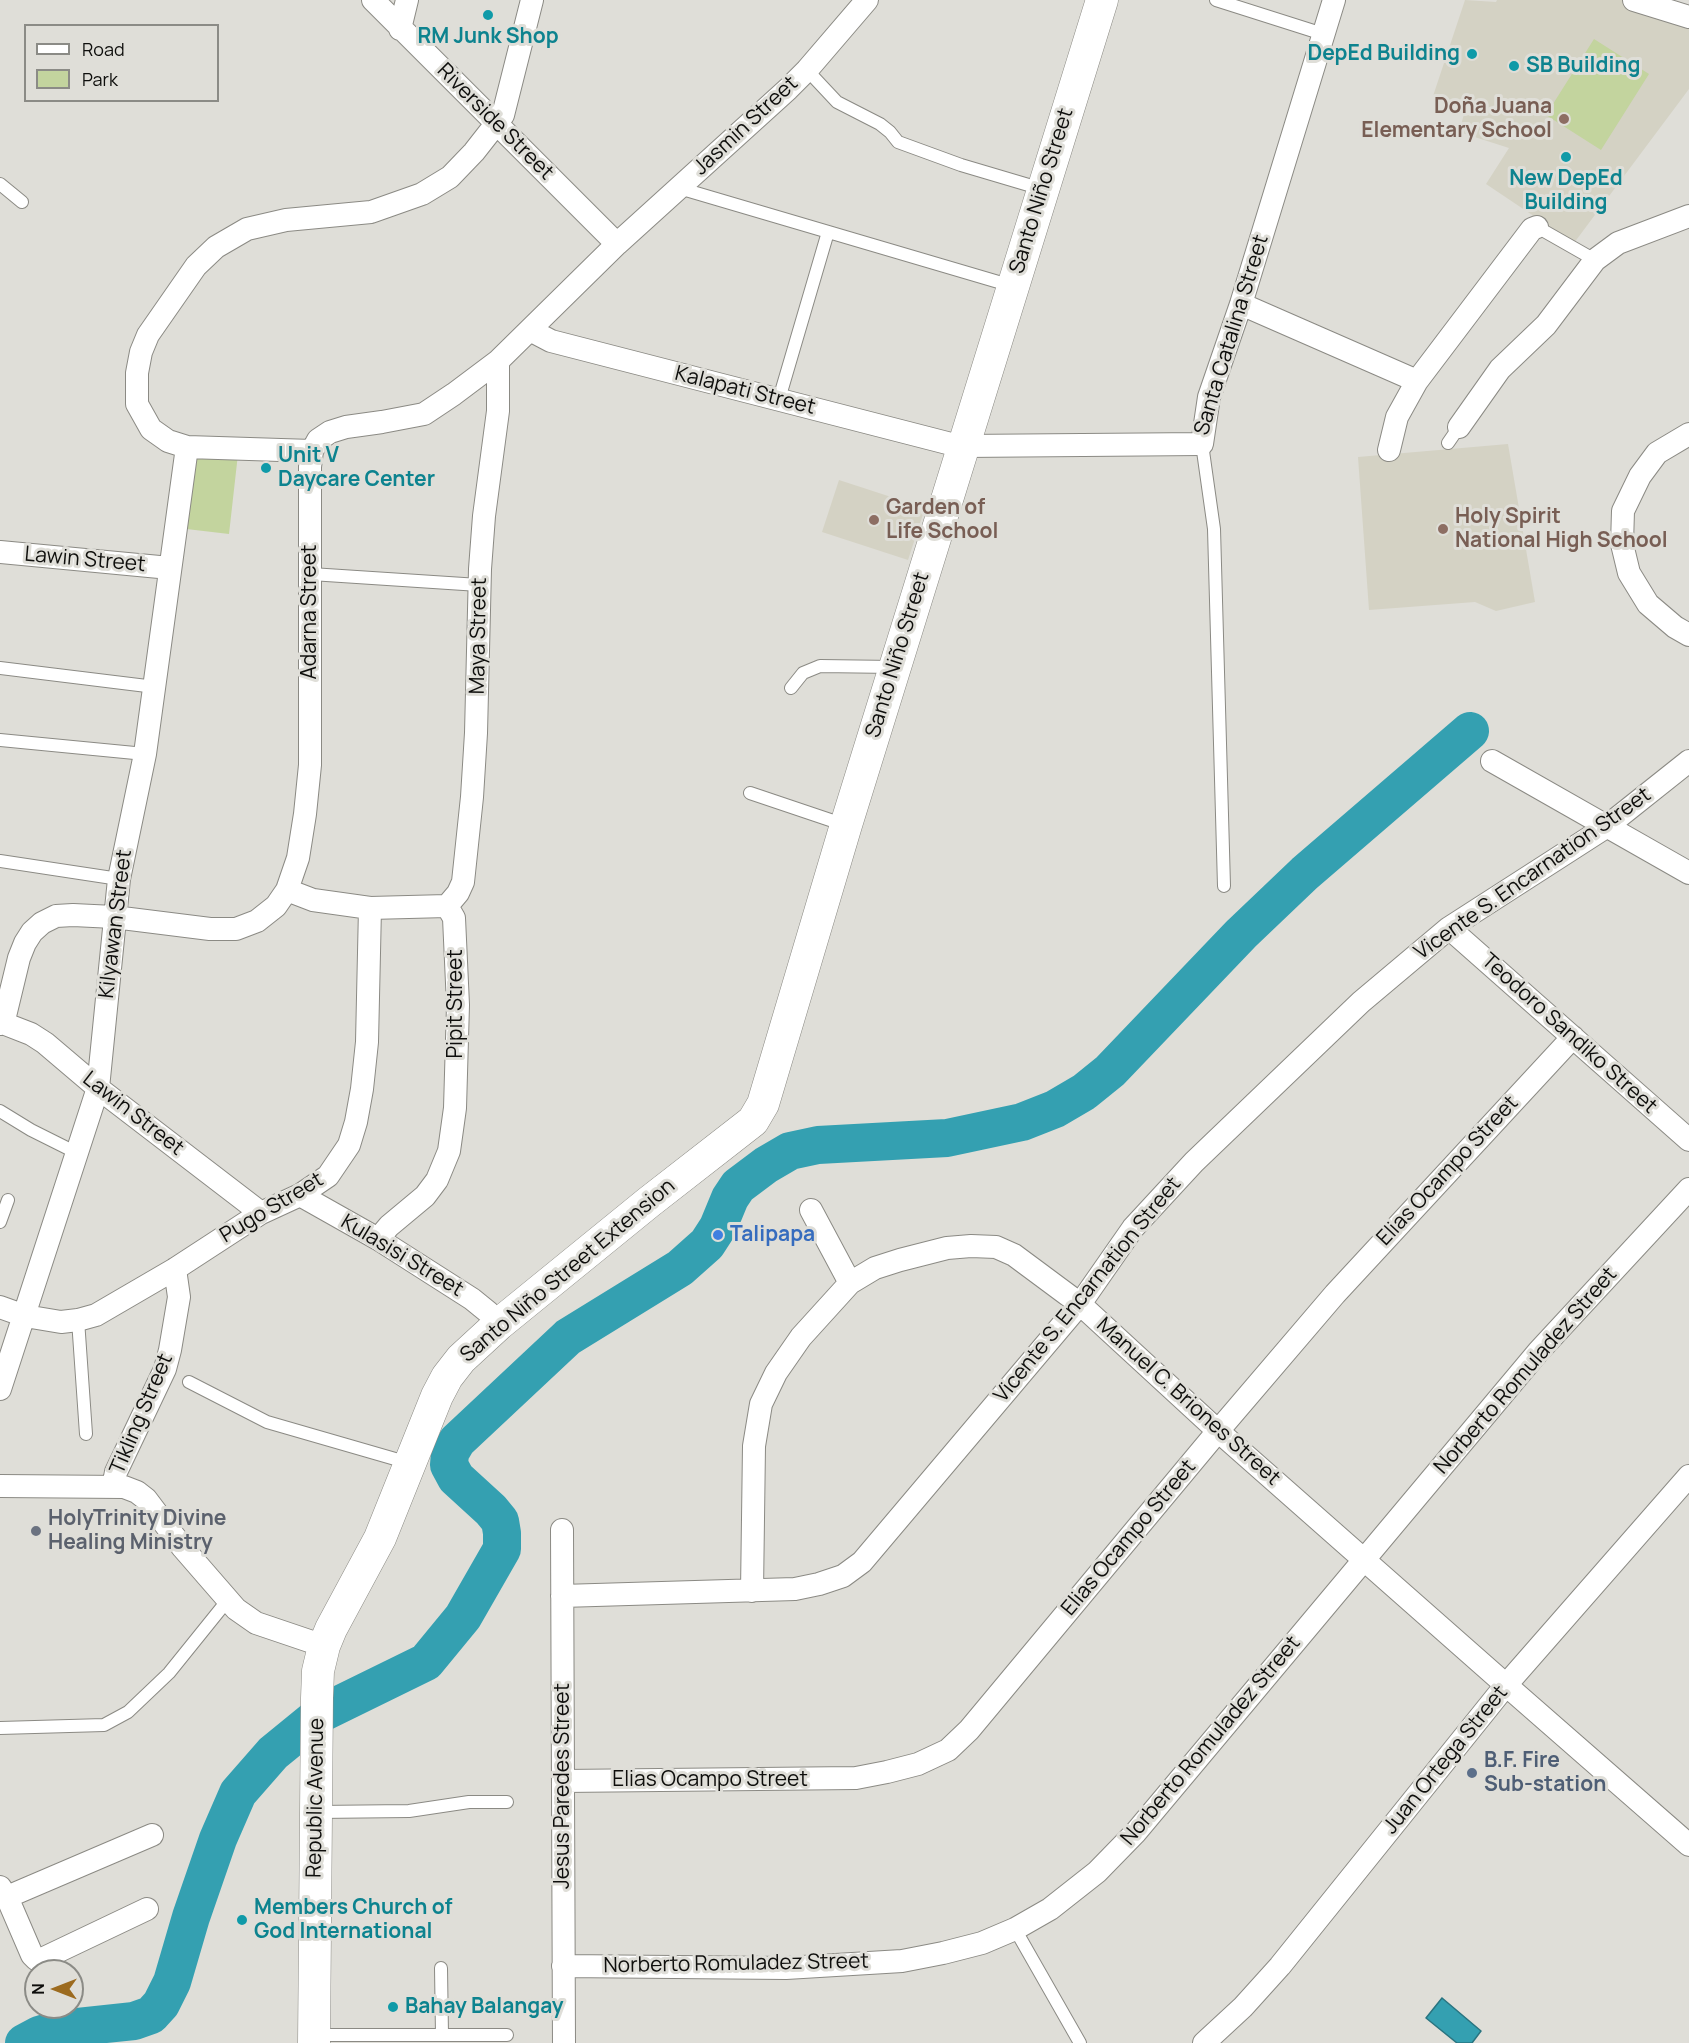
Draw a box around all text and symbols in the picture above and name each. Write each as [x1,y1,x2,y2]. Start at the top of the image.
marker: RM Junk Shop [481,8,495,22]
legend [24,24,219,102]
place label: RM Junk Shop [417,24,559,50]
text: Road [82,37,125,61]
place label: DepEd Building [1307,41,1460,67]
marker: DepEd Building [1465,47,1479,61]
place label: SB Building [1526,53,1640,79]
street label: Riverside Street [432,59,558,185]
marker: SB Building [1507,59,1521,73]
text: Park [82,67,118,91]
street label: Jasmin Street [689,71,803,181]
place label: Doña Juana Elementary School [1361,94,1552,144]
street label: Santo Niño Street [1005,105,1079,277]
marker: Doña Juana Elementary School [1557,112,1571,126]
marker: New DepEd Building [1559,150,1573,164]
place label: New DepEd Building [1509,166,1623,216]
street label: Santa Catalina Street [1190,232,1274,438]
street label: Kalapati Street [672,361,818,421]
place label: Unit V Daycare Center [278,443,435,493]
marker: Unit V Daycare Center [259,461,273,475]
place label: Garden of Life School [886,495,998,545]
place label: Holy Spirit National High School [1455,504,1668,554]
marker: Garden of Life School [867,513,881,527]
marker: Holy Spirit National High School [1436,522,1450,536]
street label: Lawin Street [23,542,147,578]
street label: Adarna Street [297,545,323,679]
street label: Santo Niño Street [861,569,935,741]
street label: Maya Street [465,577,493,695]
street label: Vicente S. Encarnation Street [1410,783,1656,965]
street label: Kilyawan Street [94,848,138,1000]
street label: Pipit Street [443,949,469,1059]
street label: Teodoro Sandiko Street [1476,949,1662,1119]
street label: Lawin Street [77,1067,189,1161]
street label: Elias Ocampo Street [1372,1091,1524,1251]
street label: Pugo Street [216,1167,328,1249]
street label: Vicente S. Encarnation Street [989,1172,1187,1408]
street label: Santo Niño Street Extension [456,1174,680,1368]
street label: Kulasisi Street [336,1210,468,1302]
place label: Talipapa [730,1222,815,1248]
marker: Talipapa [711,1228,725,1242]
street label: Norberto Romuladez Street [1429,1263,1623,1479]
street label: Manuel C. Briones Street [1091,1313,1285,1491]
street label: Tikling Street [105,1350,179,1478]
street label: Elias Ocampo Street [1056,1455,1202,1621]
place label: HolyTrinity Divine Healing Ministry [48,1506,226,1556]
marker: HolyTrinity Divine Healing Ministry [29,1524,43,1538]
street label: Norberto Romuladez Street [1116,1631,1306,1851]
street label: Juan Ortega Street [1378,1681,1514,1839]
street label: Jesus Paredes Street [550,1683,576,1889]
street label: Republic Avenue [302,1718,330,1878]
place label: B.F. Fire Sub-station [1484,1748,1606,1798]
marker: B.F. Fire Sub-station [1465,1766,1479,1780]
street label: Elias Ocampo Street [612,1767,808,1793]
place label: Members Church of God International [254,1895,453,1945]
marker: Members Church of God International [235,1913,249,1927]
street label: Norberto Romuladez Street [603,1949,869,1979]
north arrow [24,1959,84,2019]
text: N [27,1983,49,1995]
place label: Bahay Balangay [405,1994,564,2020]
marker: Bahay Balangay [386,2000,400,2014]

